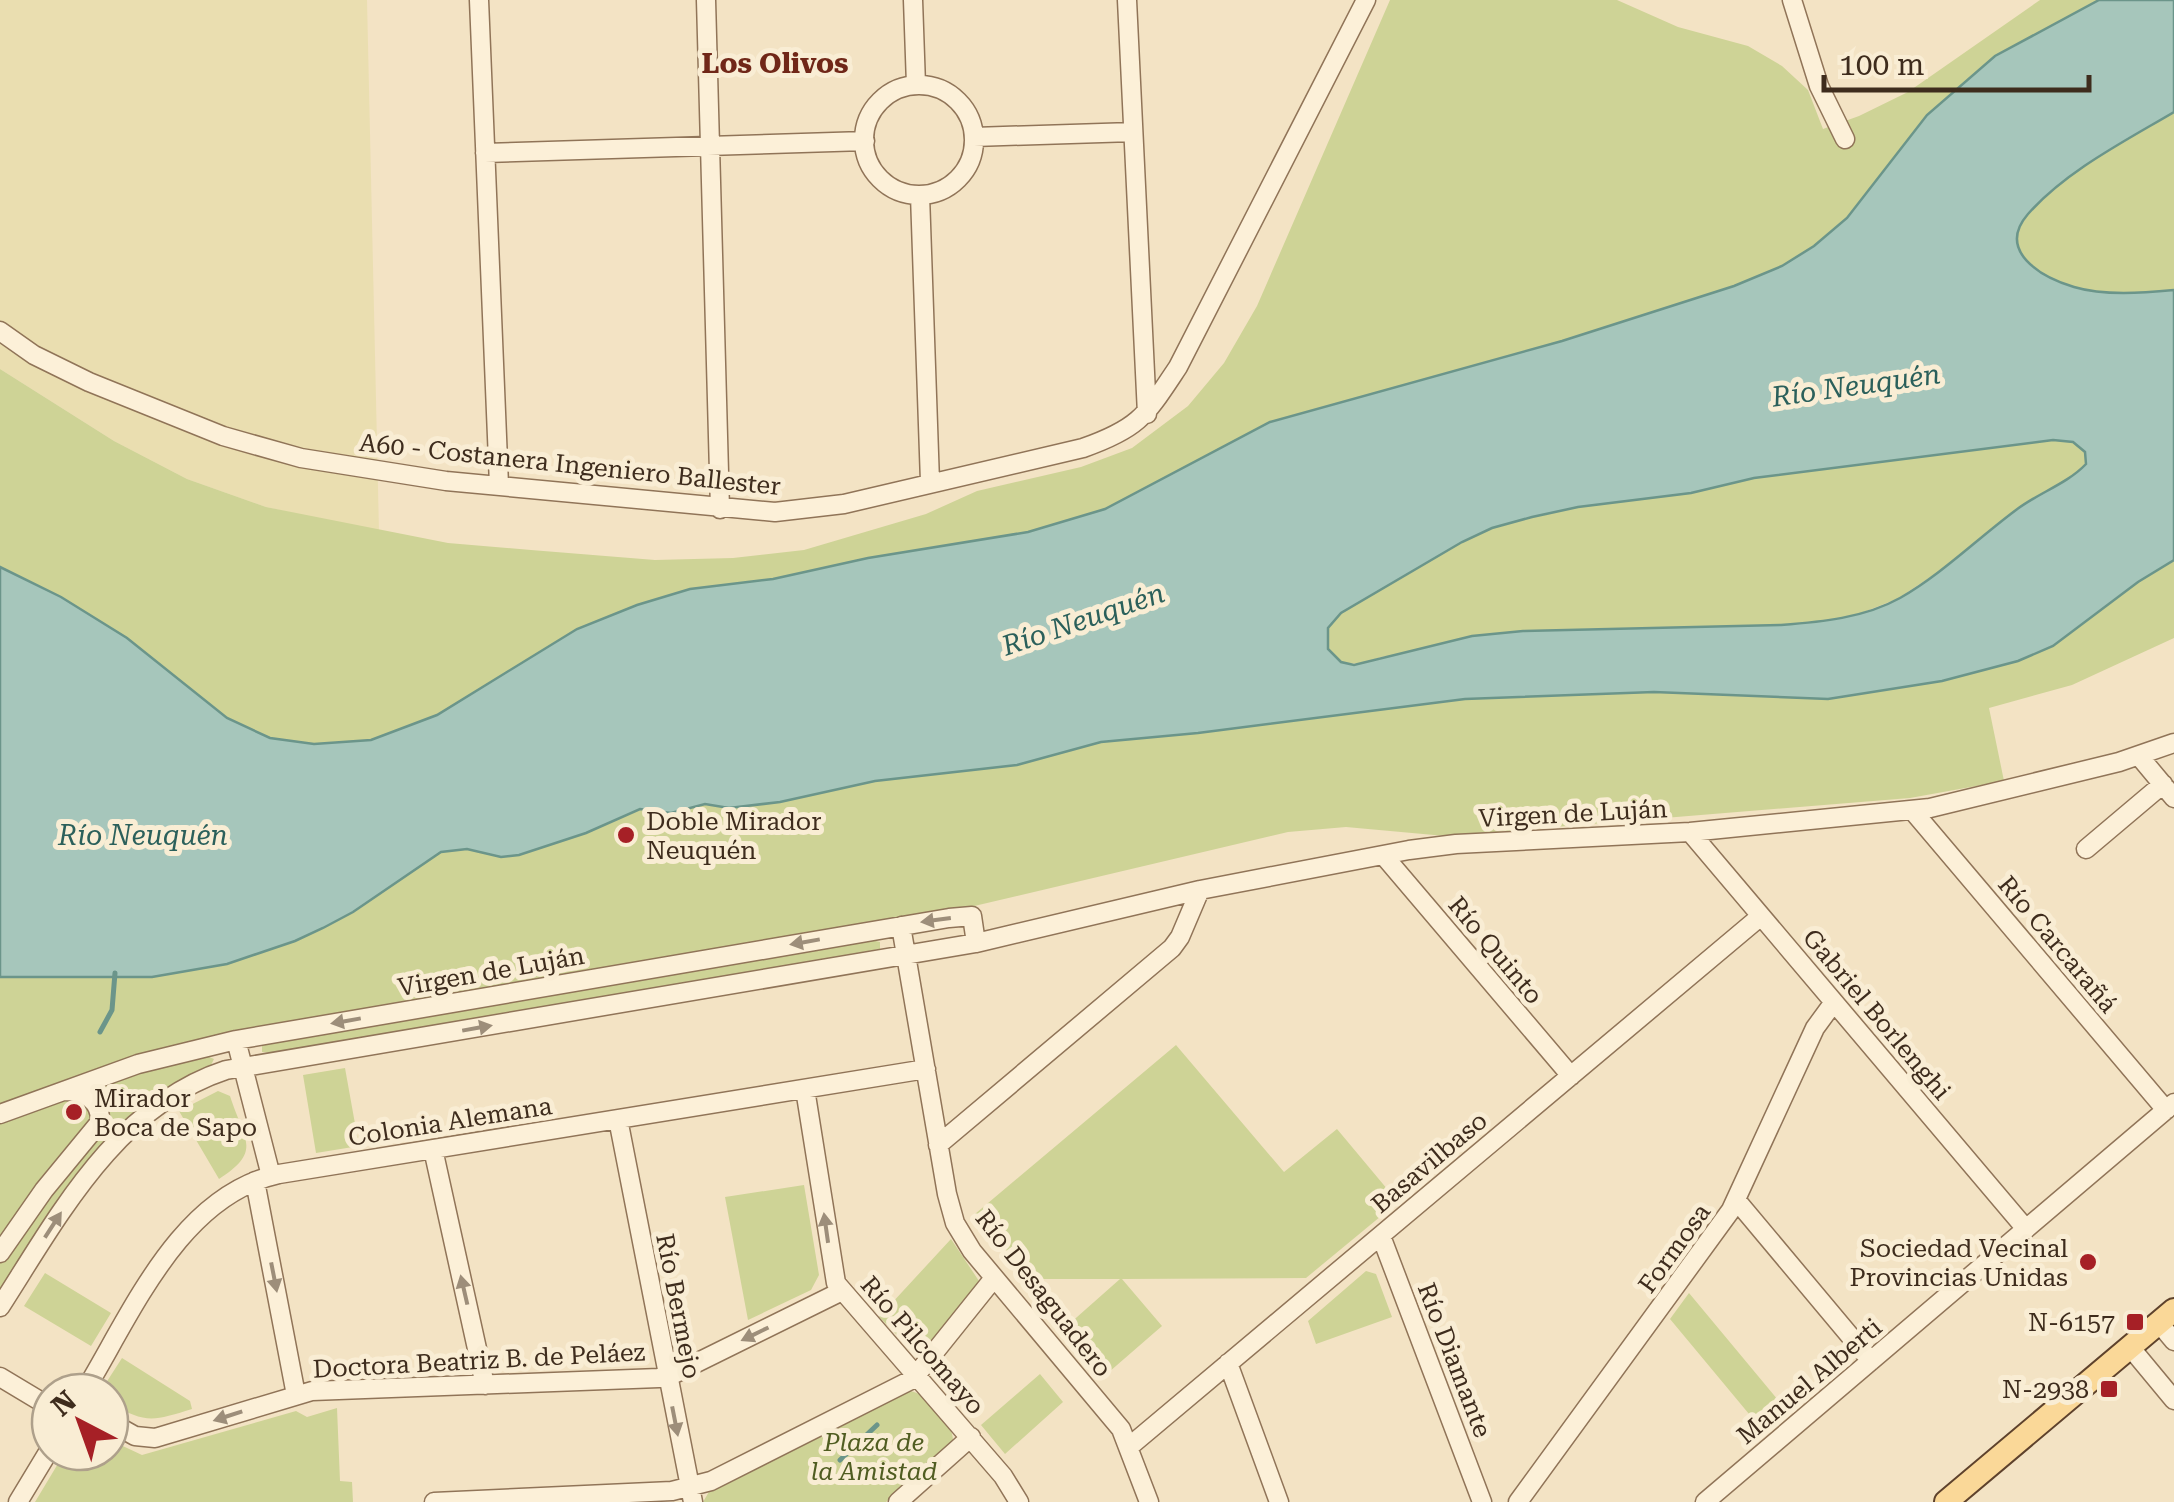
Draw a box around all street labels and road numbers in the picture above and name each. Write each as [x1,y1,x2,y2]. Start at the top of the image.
street label: A60 - Costanera Ingeniero Ballester [358,428,782,501]
street label: Virgen de Luján [1478,794,1668,833]
street label: Río Carcarañá [1992,870,2123,1019]
street label: Río Quinto [1442,891,1549,1010]
street label: Gabriel Borlenghi [1797,923,1956,1105]
street label: Virgen de Luján [395,941,587,1002]
street label: Colonia Alemana [346,1091,554,1152]
street label: Basavilbaso [1366,1106,1493,1219]
street label: Formosa [1632,1198,1717,1298]
street label: Río Desaguadero [969,1204,1118,1383]
street label: Río Bermejo [650,1231,707,1381]
street label: Río Pilcomayo [855,1270,990,1420]
street label: Río Diamante [1412,1279,1497,1442]
street label: Manuel Alberti [1731,1313,1887,1450]
street label: Doctora Beatriz B. de Peláez [312,1337,646,1384]

